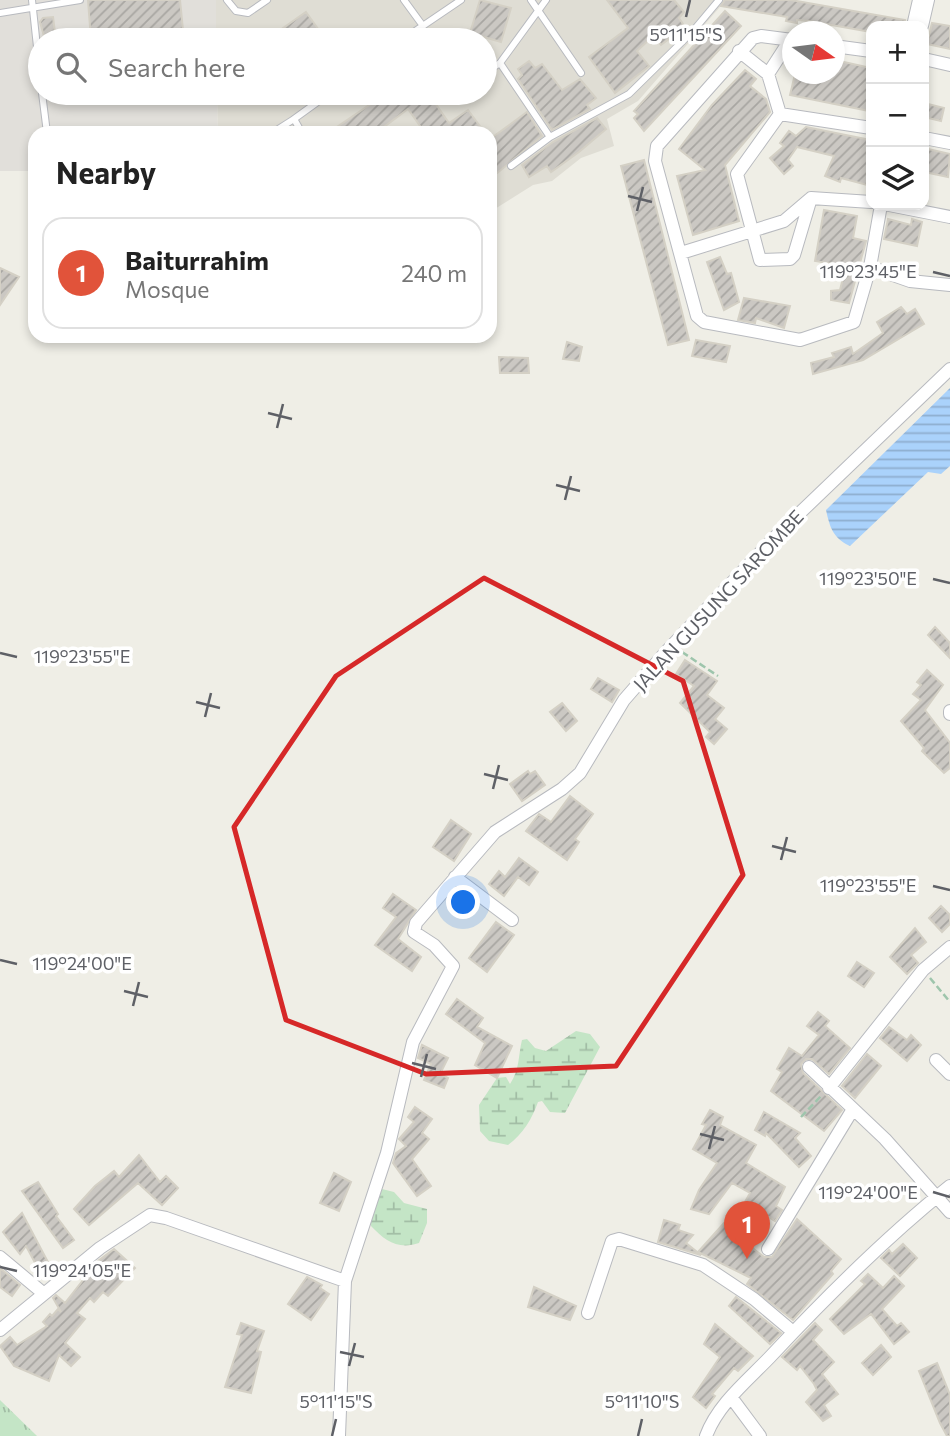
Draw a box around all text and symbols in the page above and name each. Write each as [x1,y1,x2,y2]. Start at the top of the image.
north arrow [782,21,845,84]
map controls [866,21,929,210]
button: + [866,21,929,84]
text: 5°11'15"S [649,23,723,45]
search box [28,28,497,105]
icon: search [52,48,90,86]
text: Search here [108,51,246,82]
button: − [866,84,929,147]
button: layers [866,147,929,210]
text: Nearby [56,153,156,190]
text: Baiturrahim [125,244,269,275]
text: 1 [76,259,86,287]
text: 240 m [401,259,467,287]
text: 119°23'45"E [819,260,917,282]
text: Mosque [125,275,209,303]
street label: JALAN GUSUNG SAROMBE [628,505,808,695]
text: 119°23'50"E [819,567,917,589]
text: 119°23'55"E [34,645,130,667]
text: 119°23'55"E [820,874,916,896]
your location [446,885,480,919]
text: 119°24'00"E [32,952,132,974]
text: 119°24'00"E [818,1181,918,1203]
pin: 1 [724,1201,770,1259]
text: 119°24'05"E [33,1259,131,1281]
text: 5°11'15"S [299,1390,373,1412]
text: 5°11'10"S [605,1390,679,1412]

